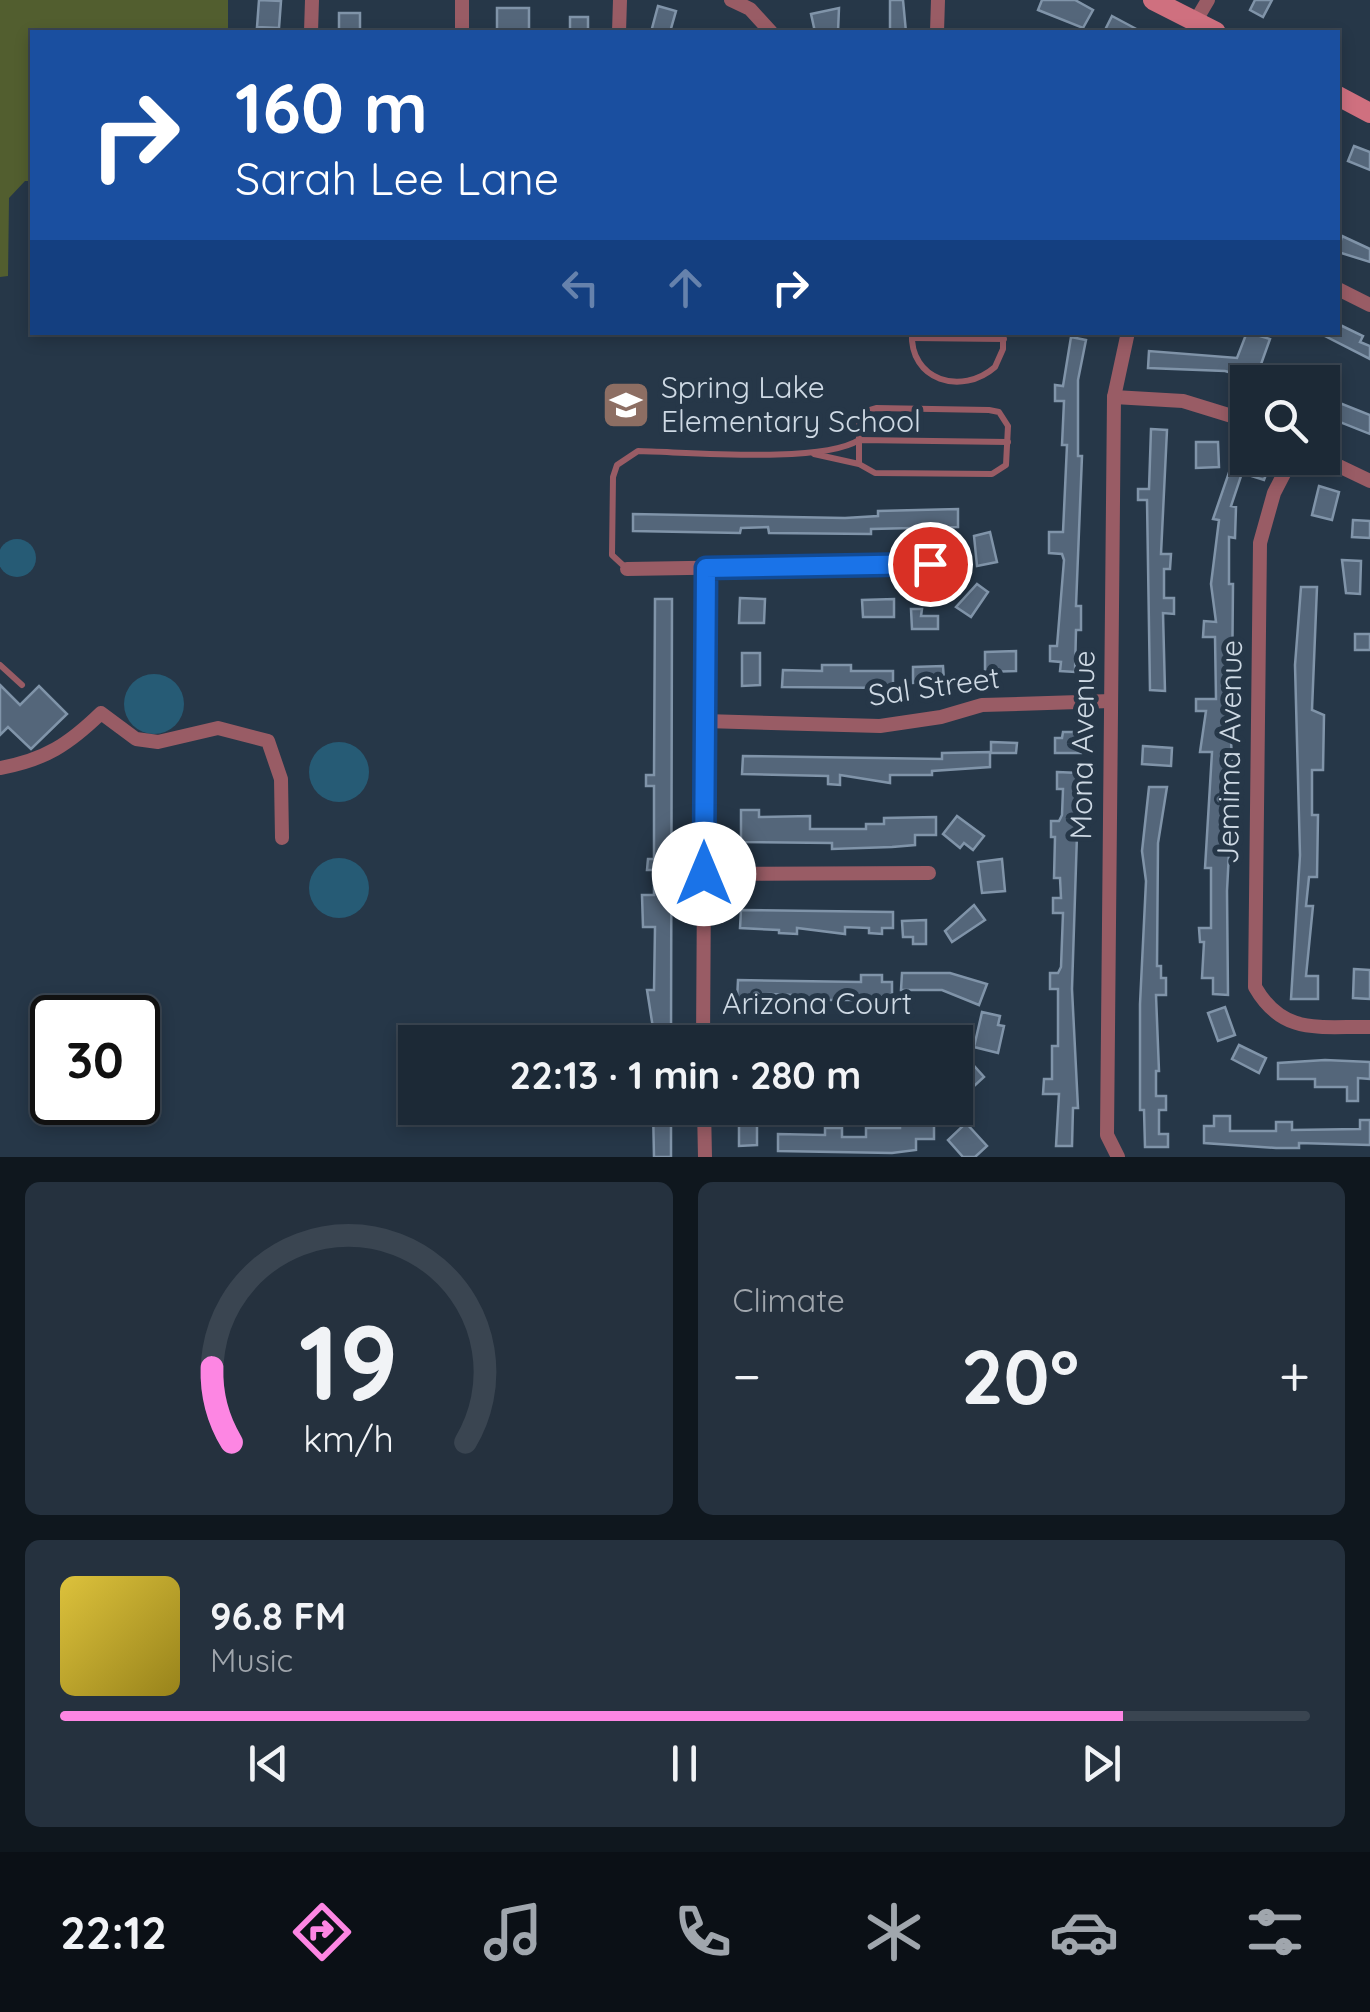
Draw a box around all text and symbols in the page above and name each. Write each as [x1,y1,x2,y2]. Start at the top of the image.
text: 160 m [235,63,428,151]
icon: right [70,70,200,200]
text: Sarah Lee Lane [235,150,559,206]
icon: left [553,260,608,315]
icon: ahead [658,260,713,315]
icon: right [763,260,818,315]
map controls [1230,365,1340,475]
button: search [1230,365,1340,475]
place label: Spring Lake Elementary School [661,368,921,440]
school or university icon: Spring Lake Elementary School [600,379,652,431]
pin [888,522,973,607]
icon: arrive [903,537,958,592]
street label: Jemima Avenue [1208,640,1250,864]
street label: Mona Avenue [1061,650,1103,840]
street label: Sal Street [866,658,1002,714]
position arrow [652,822,756,926]
street label: Arizona Court [722,984,912,1022]
speed limit sign: 30 [30,995,160,1125]
text: 22:13 · 1 min · 280 m [510,1051,861,1099]
text: Climate [733,1280,845,1320]
text: 19 [299,1296,399,1426]
text: 20° [961,1329,1079,1423]
text: − [733,1341,761,1410]
text: + [1279,1341,1310,1410]
text: km/h [303,1416,394,1461]
text: 96.8 FM [210,1592,346,1640]
text: Music [210,1640,293,1680]
icon: previous [241,1736,296,1791]
icon: pause [657,1736,712,1791]
icon: next [1074,1736,1129,1791]
icon: directions [287,1897,357,1967]
icon: music [478,1897,548,1967]
icon: phone [668,1897,738,1967]
icon: climate [859,1897,929,1967]
icon: car [1049,1897,1119,1967]
icon: filters [1240,1897,1310,1967]
text: 22:12 [60,1904,167,1960]

